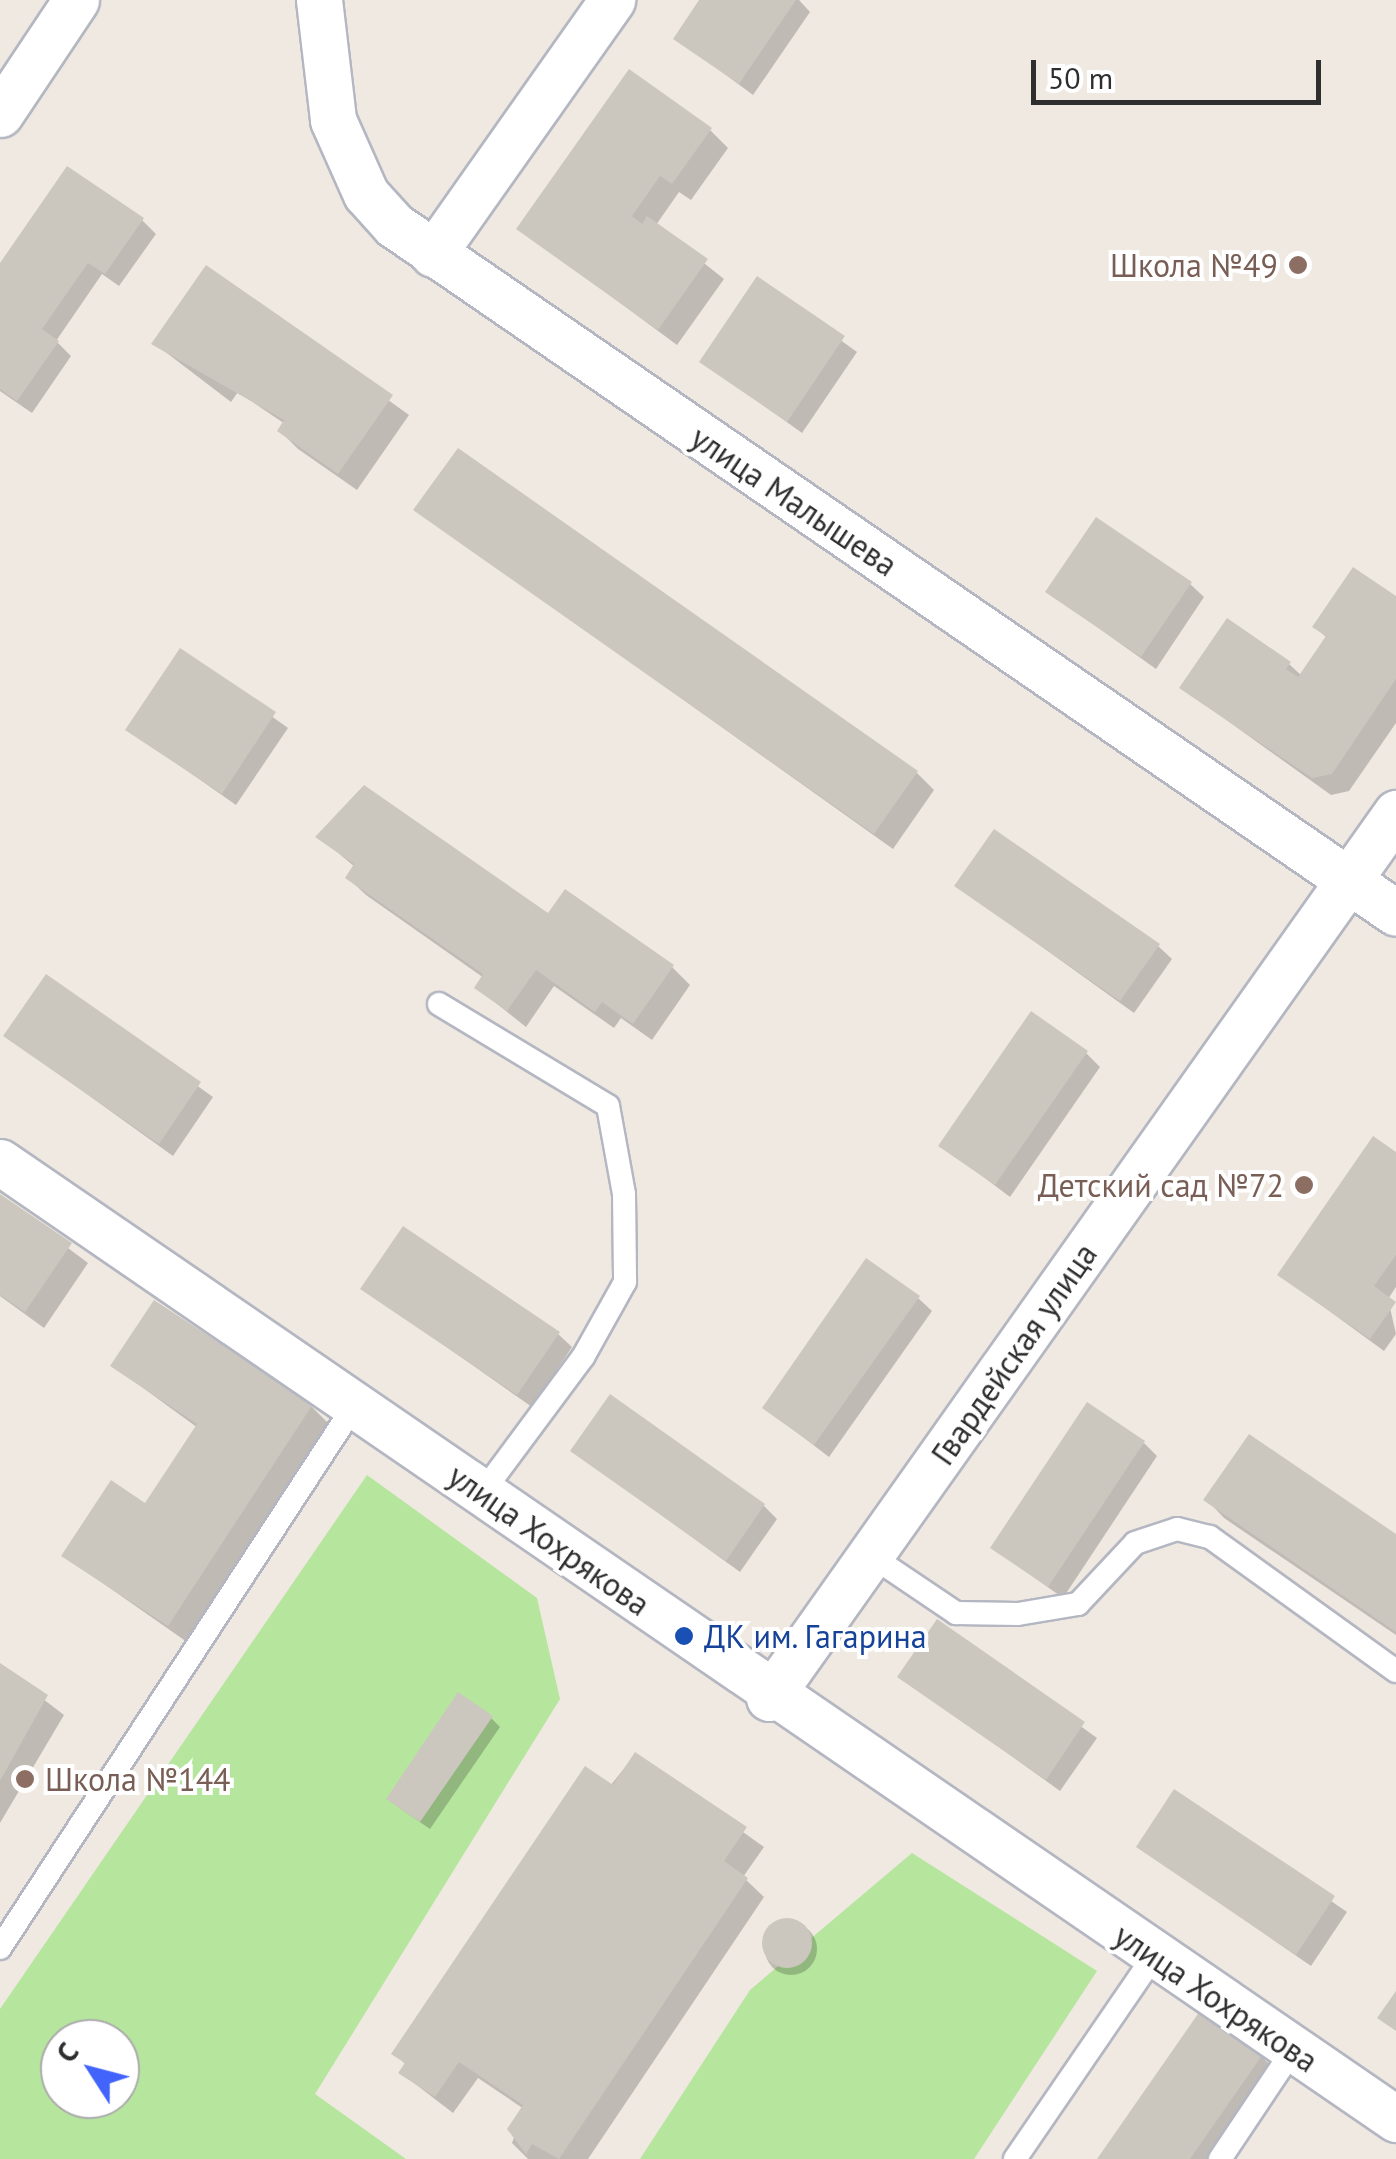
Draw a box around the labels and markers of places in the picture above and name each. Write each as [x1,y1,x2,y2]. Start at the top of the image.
place label: Школа №49 [1110,246,1278,284]
marker: Школа №49 [1287,254,1309,276]
place label: Детский сад №72 [1038,1166,1284,1204]
marker: Детский сад №72 [1293,1174,1315,1196]
place label: ДК им. Гагарина [704,1617,929,1655]
marker: ДК им. Гагарина [673,1625,695,1647]
place label: Школа №144 [45,1760,231,1798]
marker: Школа №144 [14,1768,36,1790]

